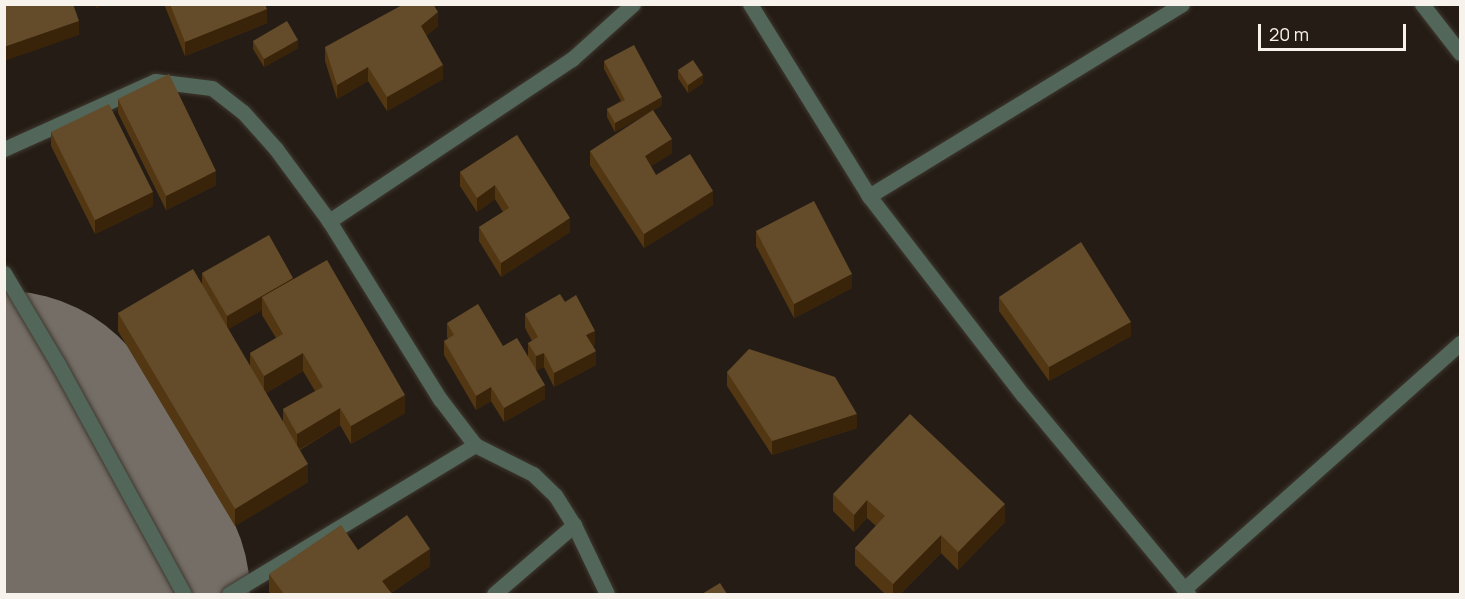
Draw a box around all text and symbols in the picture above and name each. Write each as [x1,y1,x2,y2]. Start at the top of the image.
scale bar [1261,12,1410,50]
text: 20 m [1269,22,1309,46]

